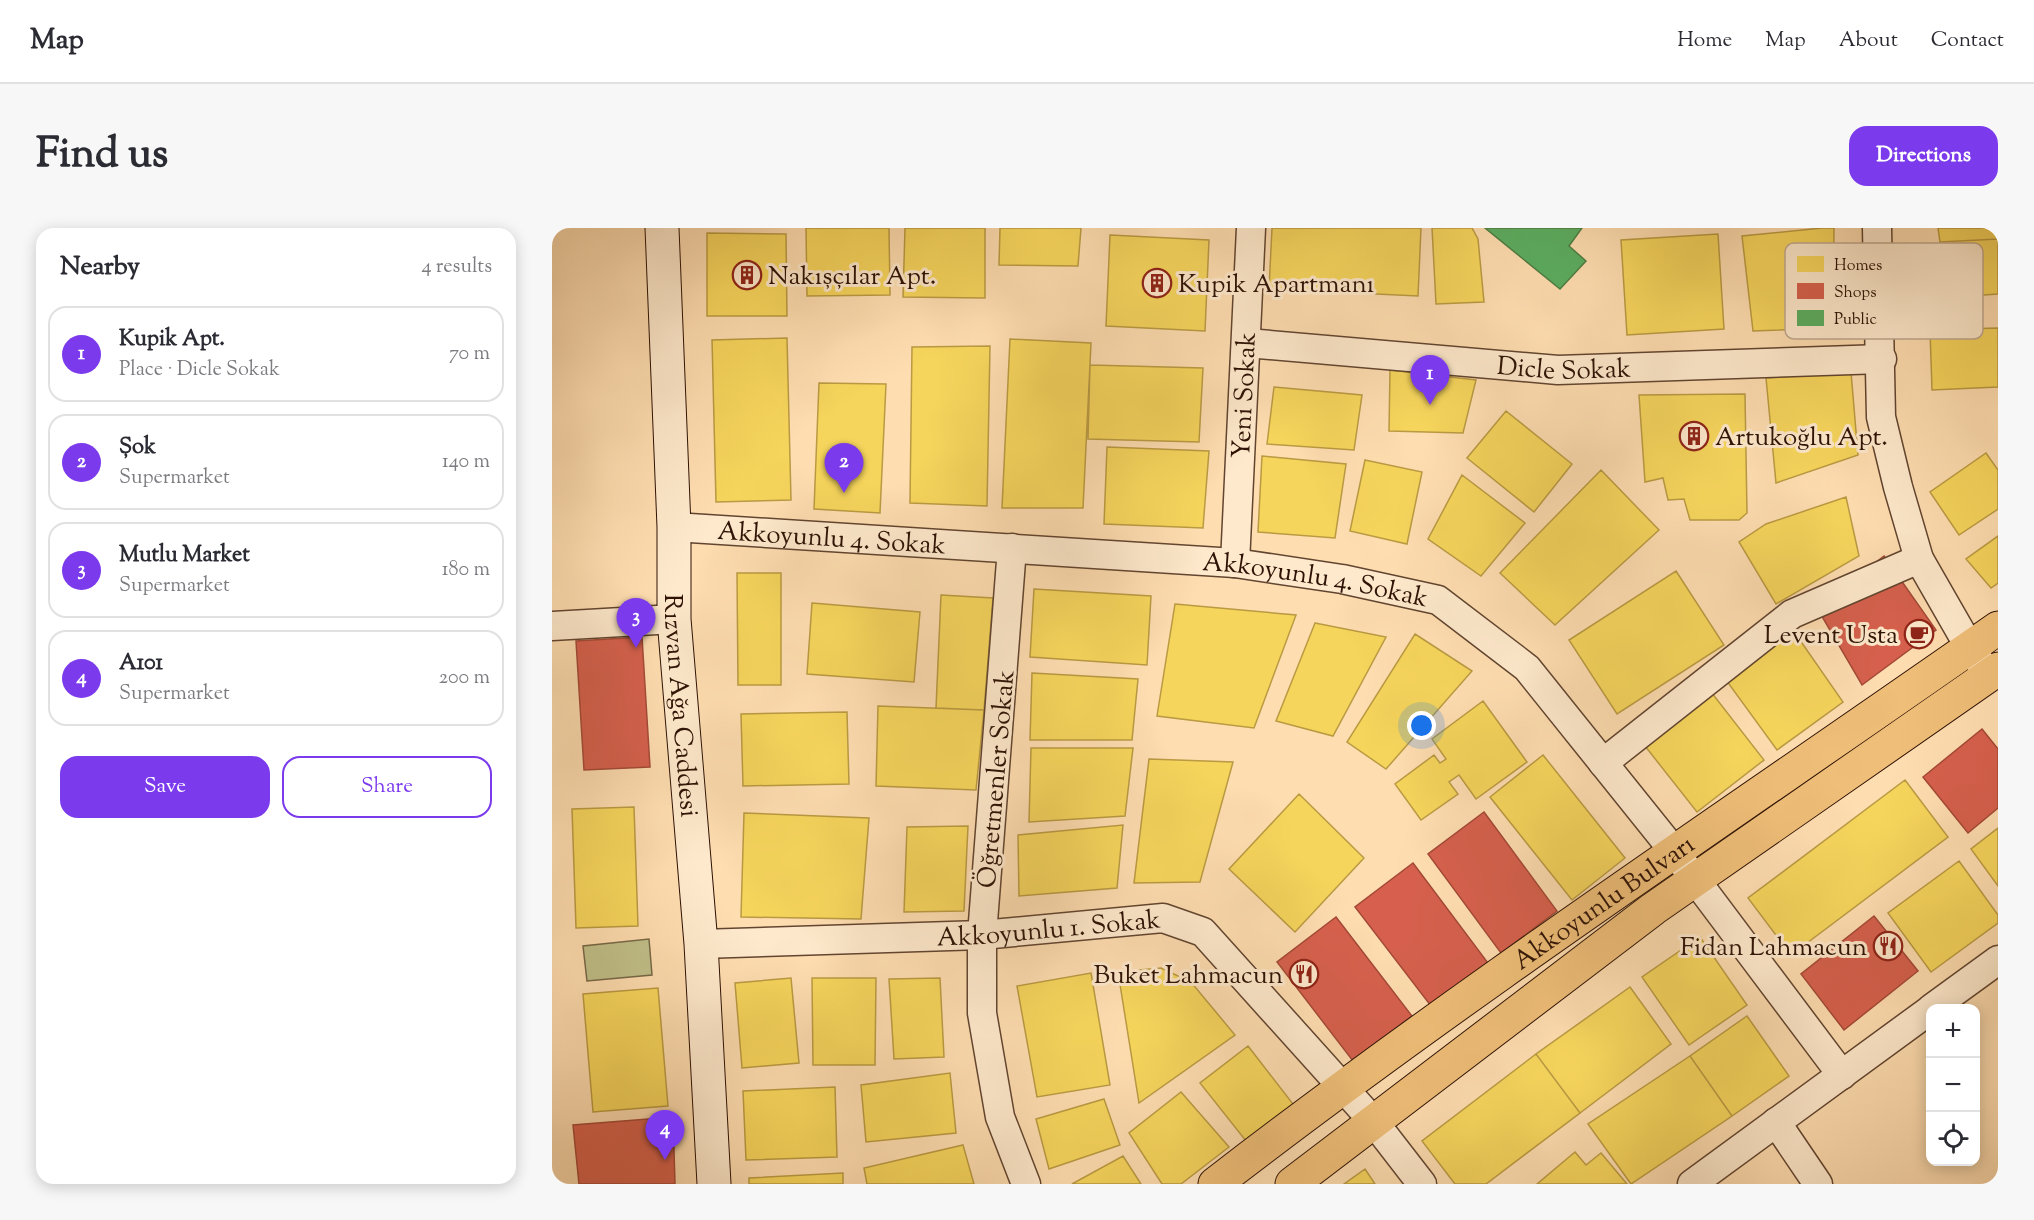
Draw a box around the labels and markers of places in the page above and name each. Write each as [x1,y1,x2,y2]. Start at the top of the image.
building icon: Nakışçılar Apt. [731,259,763,291]
place label: Nakışçılar Apt. [768,259,936,296]
building icon: Kupik Apartmanı [1141,267,1173,299]
place label: Kupik Apartmanı [1178,267,1374,304]
pin: 1 [1410,356,1450,405]
building icon: Artukoğlu Apt. [1678,420,1710,452]
place label: Artukoğlu Apt. [1715,420,1888,457]
pin: 2 [824,444,864,493]
pin: 3 [616,598,656,648]
place label: Levent Usta [1764,618,1898,655]
cafe icon: Levent Usta [1903,618,1935,650]
place label: Fidan Lahmacun [1680,930,1867,967]
restaurant icon: Fidan Lahmacun [1872,930,1904,962]
place label: Buket Lahmacun [1093,958,1283,995]
restaurant icon: Buket Lahmacun [1288,958,1320,990]
pin: 4 [646,1110,684,1160]

